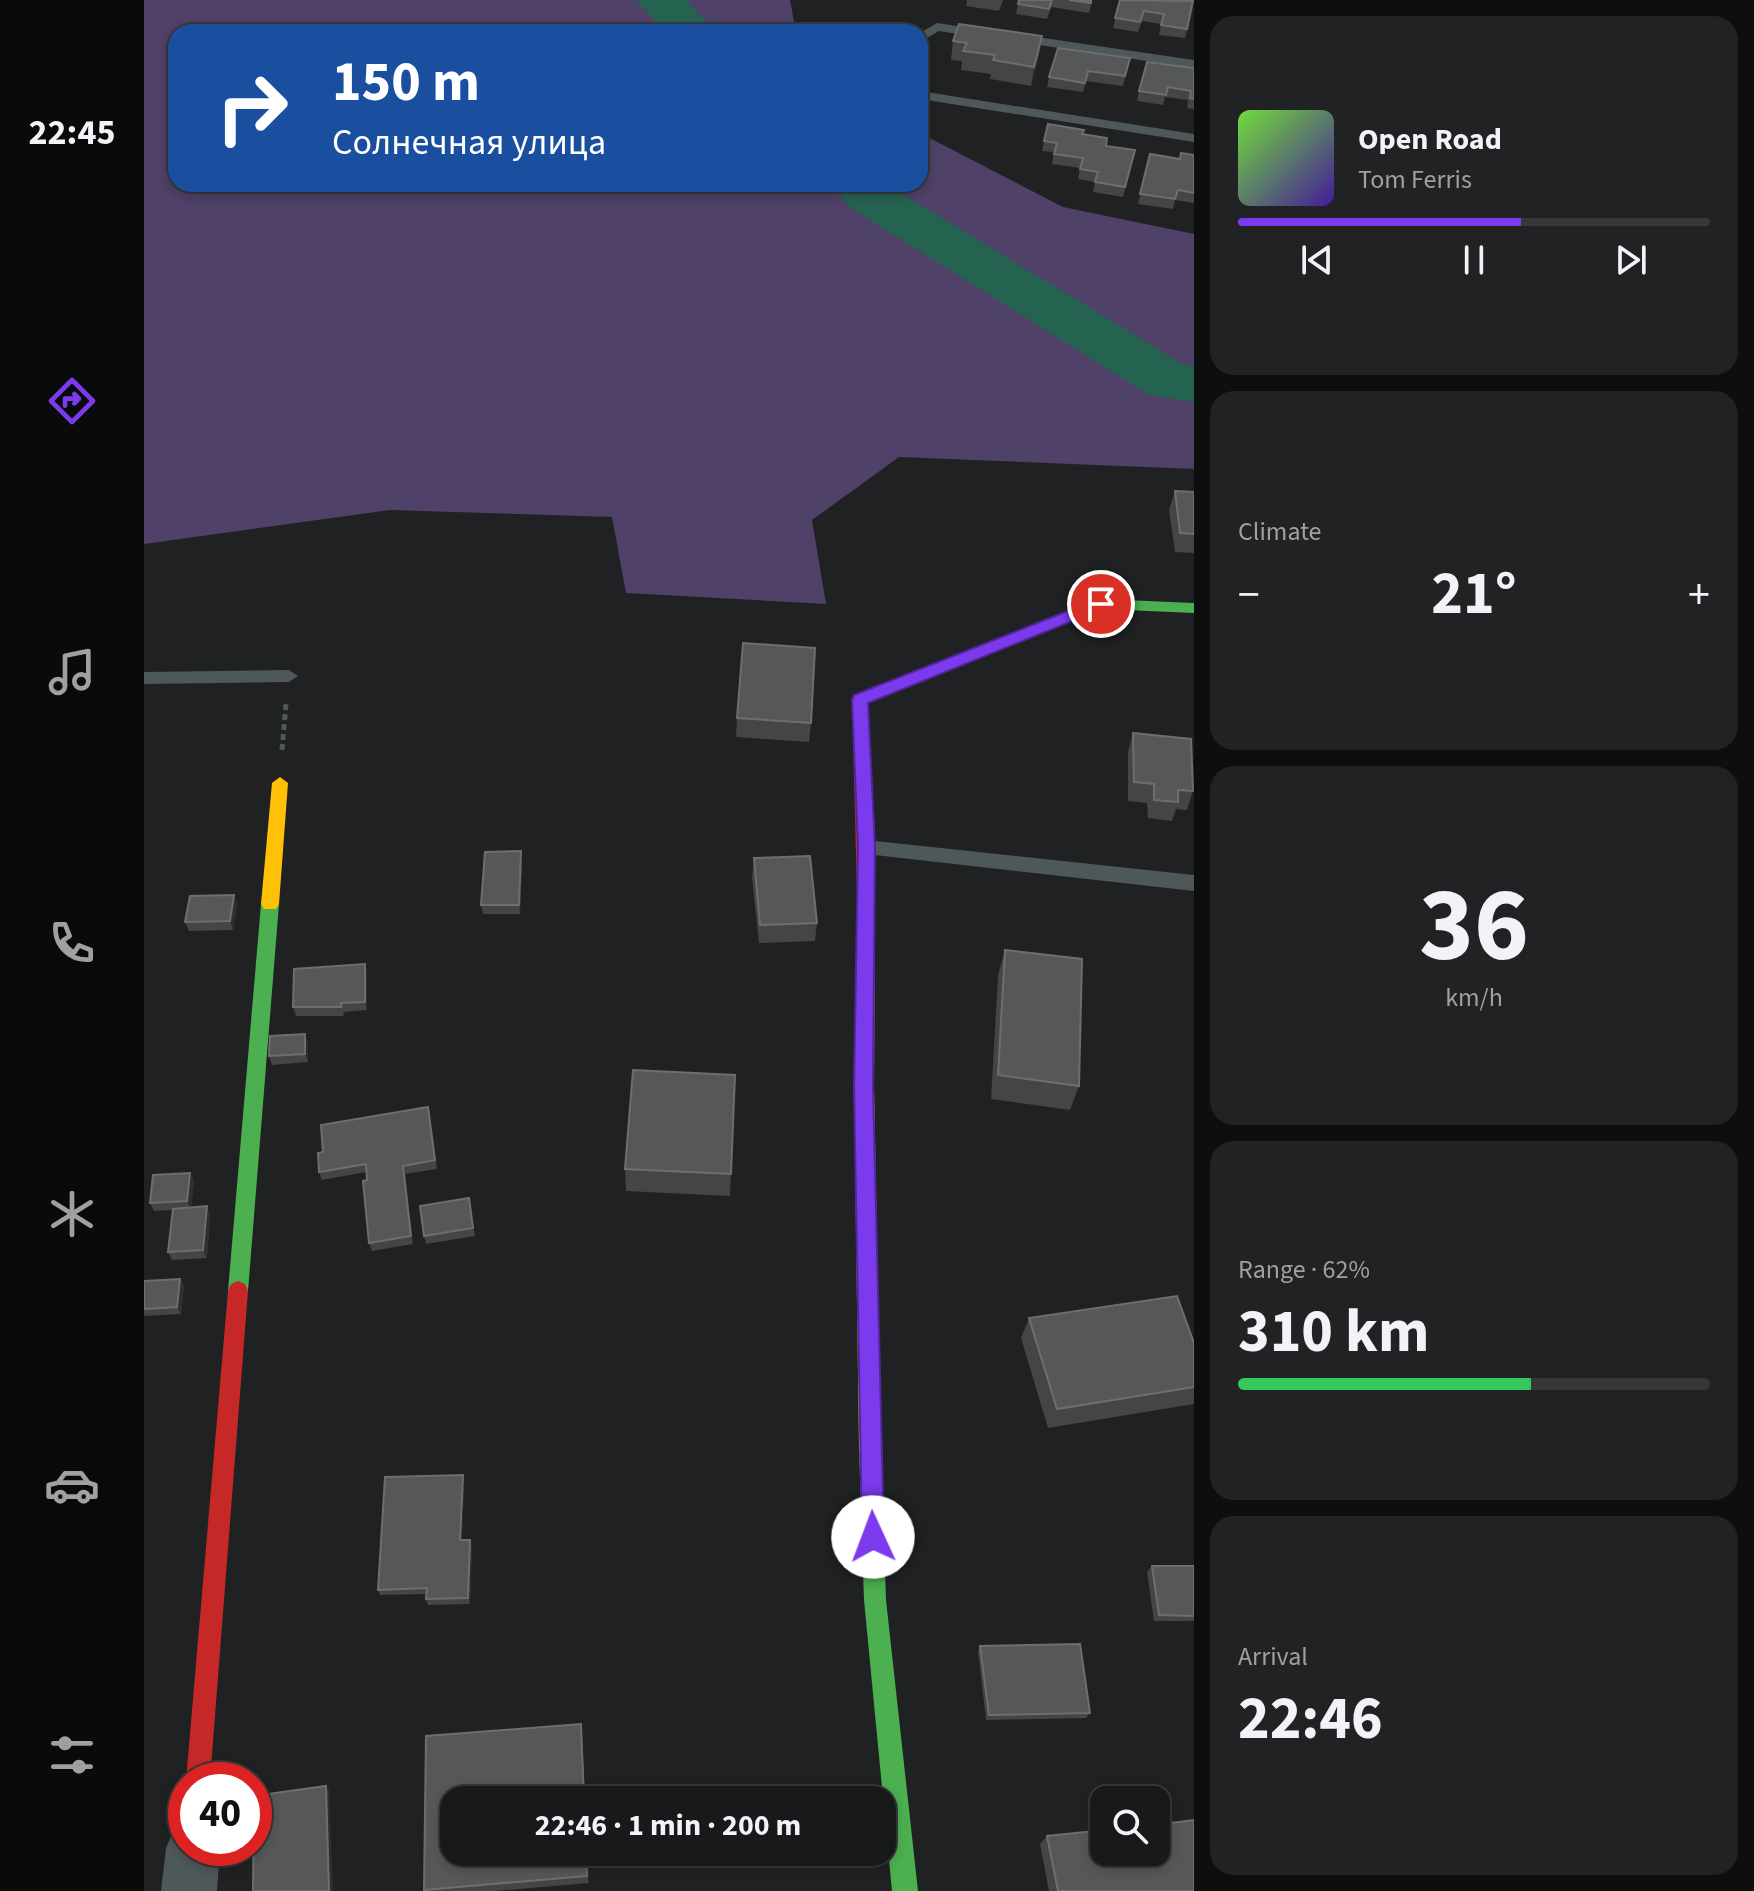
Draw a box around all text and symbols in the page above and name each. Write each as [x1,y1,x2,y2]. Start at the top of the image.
text: 150 m [332,43,480,122]
icon: right [200,56,304,160]
text: 22:45 [29,107,115,158]
text: Солнечная улица [332,117,606,168]
text: Open Road [1358,118,1502,161]
text: Tom Ferris [1358,161,1472,198]
icon: previous [1295,238,1339,282]
icon: pause [1452,238,1496,282]
icon: next [1609,238,1653,282]
icon: directions [44,373,100,429]
text: Climate [1238,513,1322,550]
text: 21° [1431,552,1517,637]
text: − [1238,564,1260,627]
text: + [1688,564,1710,627]
pin [1067,570,1135,638]
icon: arrive [1079,582,1123,626]
icon: music [44,644,100,700]
text: 36 [1419,853,1529,1001]
icon: phone [44,915,100,971]
text: km/h [1445,979,1503,1016]
icon: climate [44,1186,100,1242]
text: Range · 62% [1238,1251,1370,1288]
text: 310 km [1238,1290,1429,1375]
icon: car [44,1457,100,1513]
position arrow [831,1495,915,1579]
text: Arrival [1238,1638,1308,1675]
text: 22:46 [1238,1677,1383,1762]
icon: filters [44,1727,100,1783]
speed limit sign: 40 [168,1762,272,1866]
map controls [1090,1786,1170,1866]
button: search [1090,1786,1170,1866]
text: 22:46 · 1 min · 200 m [535,1804,801,1847]

